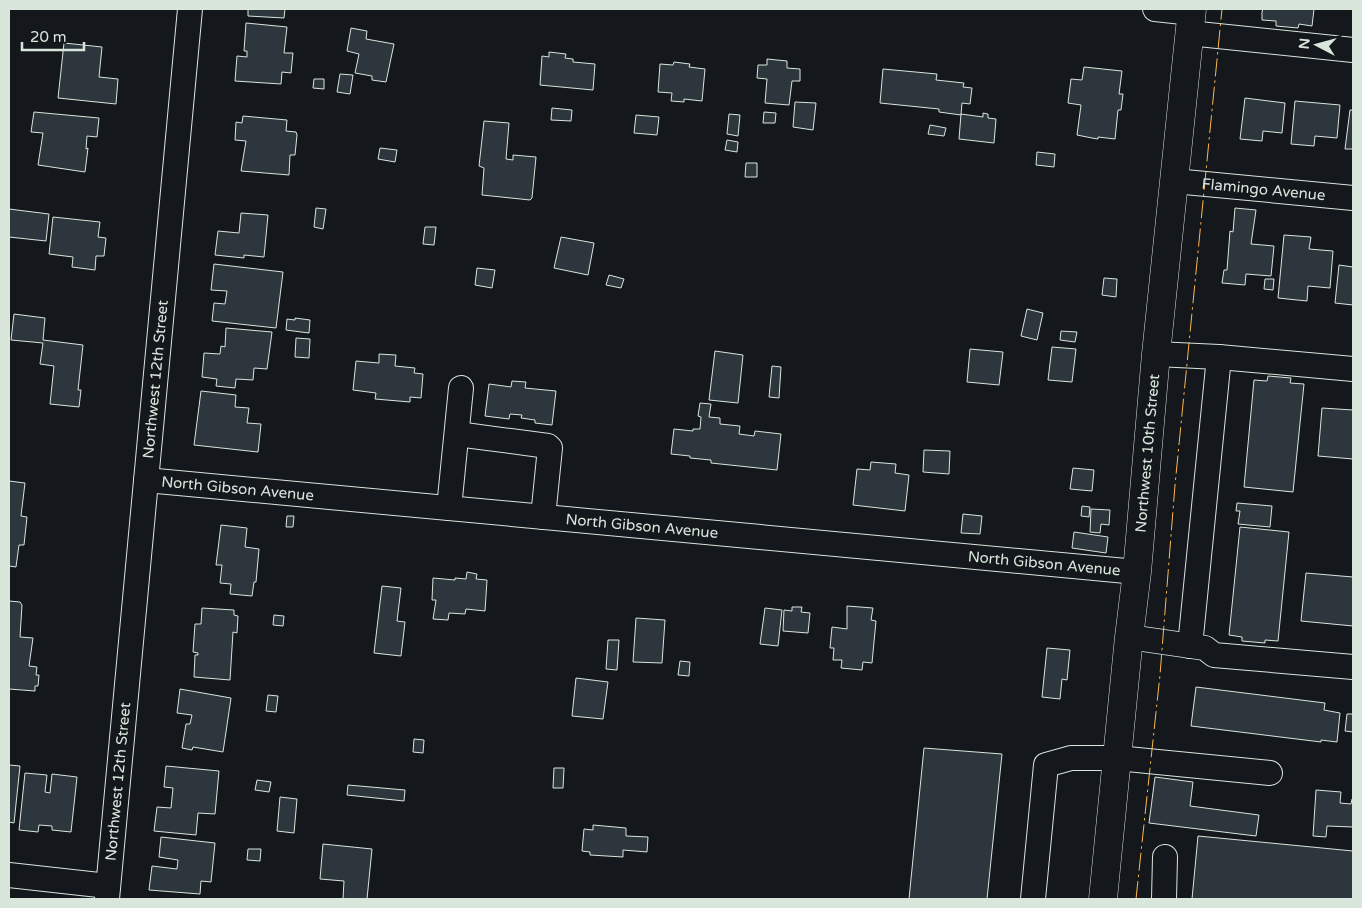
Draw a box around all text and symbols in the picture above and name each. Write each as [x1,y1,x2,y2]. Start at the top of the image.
scale bar [22,20,85,52]
north arrow [1292,20,1342,70]
text: 20 m [30,28,67,46]
text: N [1296,37,1314,50]
street label: Flamingo Avenue [1201,175,1326,204]
street label: Northwest 12th Street [139,299,172,459]
street label: Northwest 10th Street [1131,373,1163,533]
street label: North Gibson Avenue [161,472,315,505]
street label: North Gibson Avenue [565,510,719,542]
street label: North Gibson Avenue [967,547,1121,579]
street label: Northwest 12th Street [102,701,134,862]

